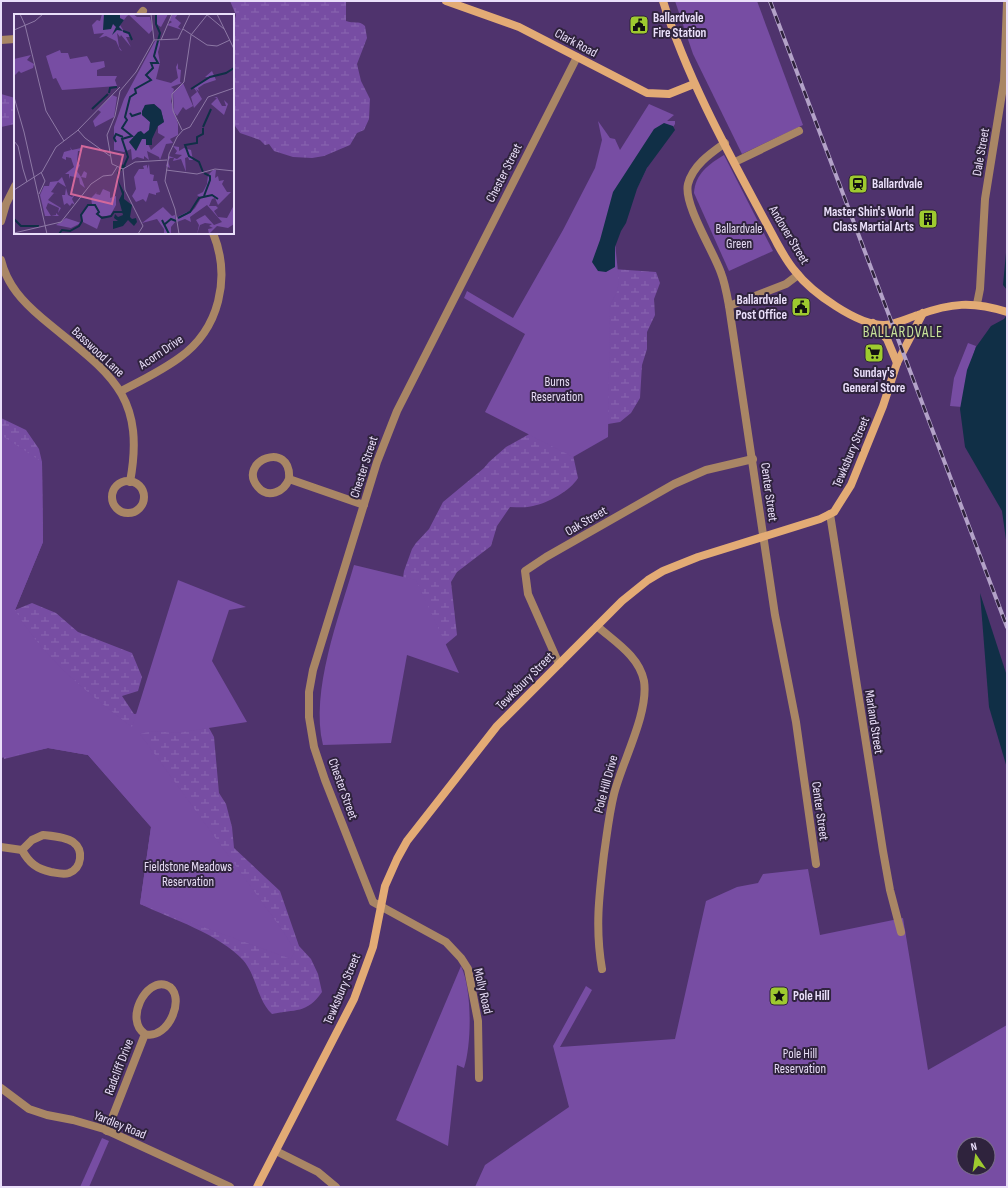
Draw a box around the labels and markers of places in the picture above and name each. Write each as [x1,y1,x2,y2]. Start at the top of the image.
place label: Ballardvale Fire Station [653,10,707,41]
public building icon: Ballardvale Fire Station [628,14,650,36]
station icon: Ballardvale [847,173,869,195]
place label: Ballardvale [872,176,923,192]
place label: Master Shin's World Class Martial Arts [824,204,914,235]
building icon: Master Shin's World Class Martial Arts [917,208,939,230]
place label: Ballardvale Post Office [735,292,787,323]
public building icon: Ballardvale Post Office [790,296,812,318]
supermarket icon: Sunday's General Store [863,342,885,364]
place label: Sunday's General Store [843,365,906,396]
place icon: Pole Hill [768,985,790,1007]
place label: Pole Hill [793,988,830,1004]

